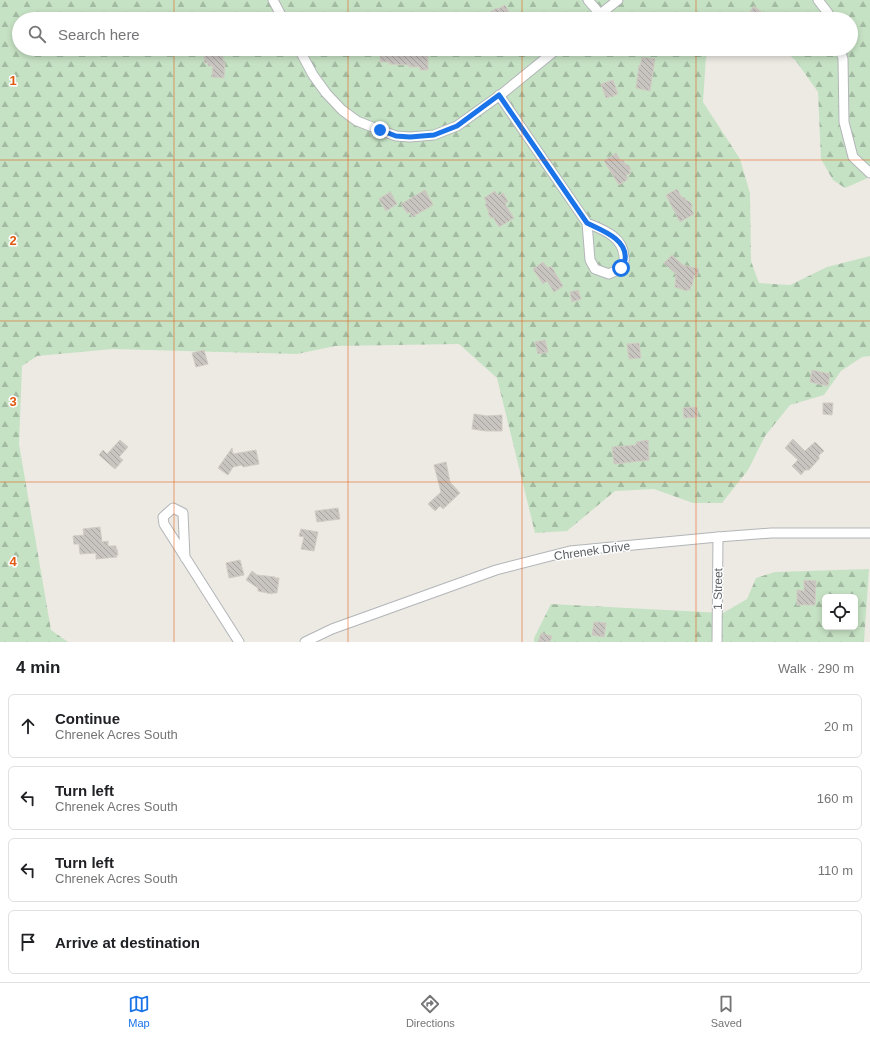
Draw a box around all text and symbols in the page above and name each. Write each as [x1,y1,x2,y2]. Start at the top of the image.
search box [12,12,858,56]
icon: search [26,23,48,45]
text: Search here [58,26,140,43]
text: 1 [9,73,17,88]
route end [371,121,389,139]
text: 2 [9,233,17,248]
route start [612,259,630,277]
text: 3 [9,394,17,409]
street label: Chrenek Drive [553,539,631,563]
text: 4 [9,554,17,569]
street label: 1 Street [711,567,725,610]
map controls [822,594,858,630]
button: locate [822,594,858,630]
text: 4 min [16,658,60,677]
text: Walk · 290 m [778,661,854,676]
text: Continue [55,710,120,727]
icon: ahead [17,715,39,737]
text: 20 m [824,719,853,734]
text: Chrenek Acres South [55,727,178,742]
text: Turn left [55,782,114,799]
icon: left [17,787,39,809]
text: 160 m [817,791,853,806]
text: Chrenek Acres South [55,799,178,814]
text: Turn left [55,854,114,871]
icon: left [17,859,39,881]
text: 110 m [818,863,853,878]
text: Chrenek Acres South [55,871,178,886]
icon: arrive [17,931,39,953]
text: Arrive at destination [55,934,200,951]
tab: Map [128,993,150,1029]
tab: Directions [406,993,455,1029]
tab: Saved [711,993,742,1029]

